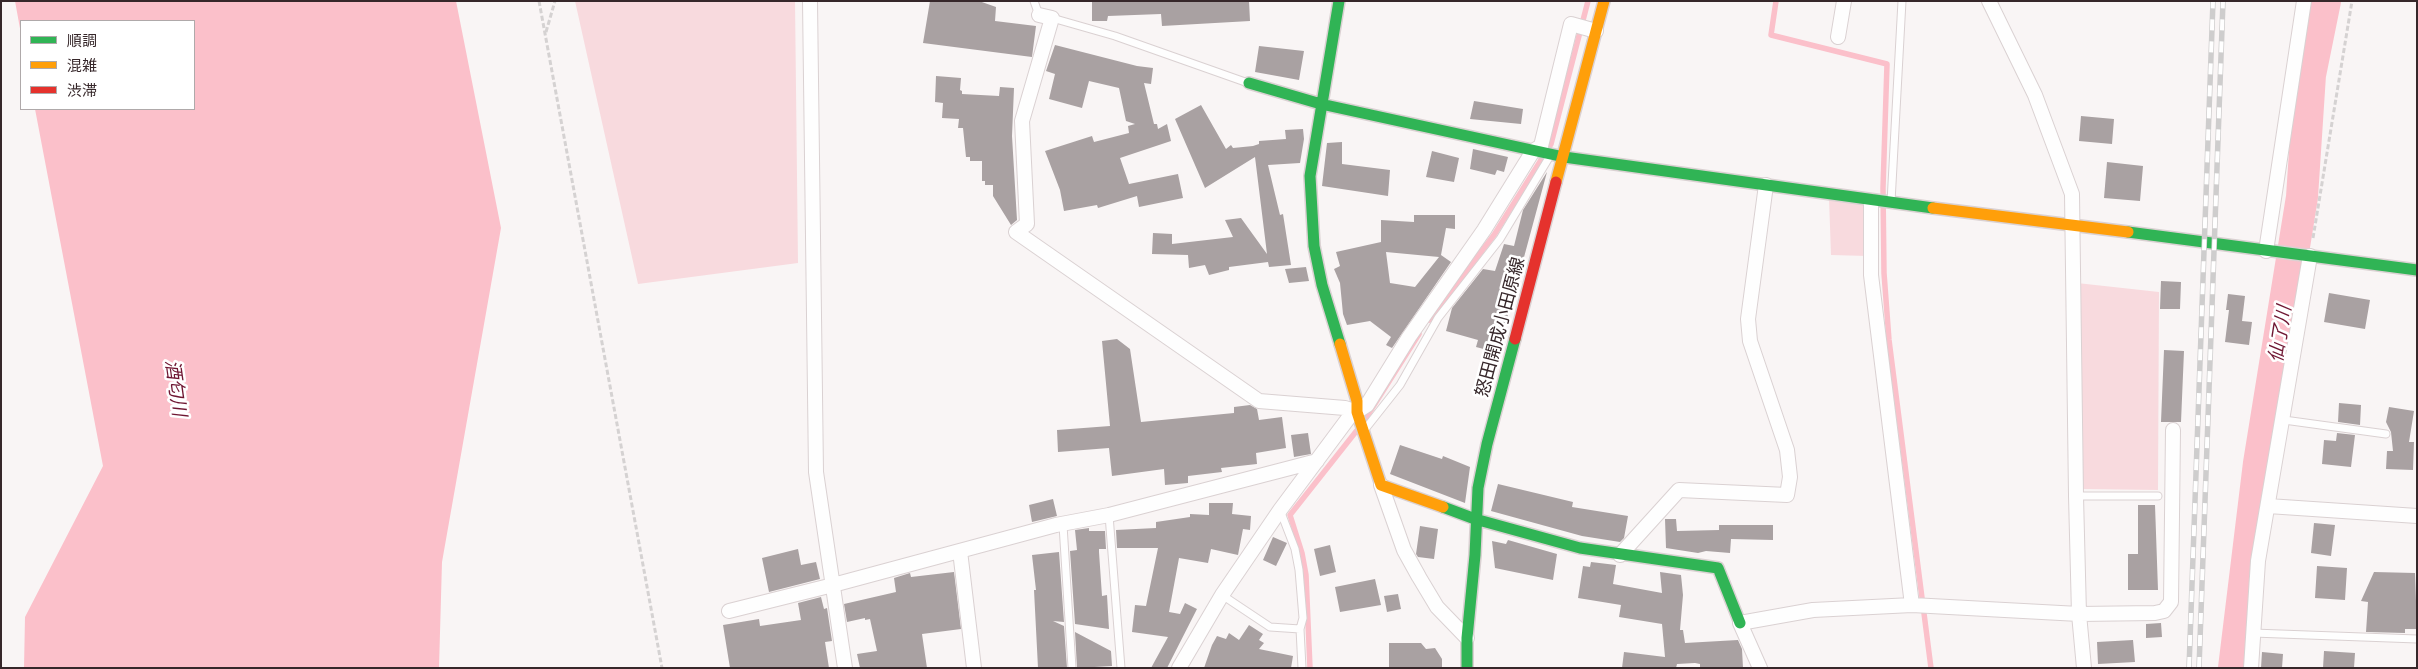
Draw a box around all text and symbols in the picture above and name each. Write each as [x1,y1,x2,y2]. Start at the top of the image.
legend [20,20,195,110]
text: 順調 [67,31,97,49]
text: 混雑 [67,56,97,74]
text: 渋滞 [67,81,97,99]
street label: 怒田開成小田原線 [1471,255,1529,399]
water label: 仙了川 [2264,304,2296,364]
water label: 酒匂川 [161,358,191,418]

